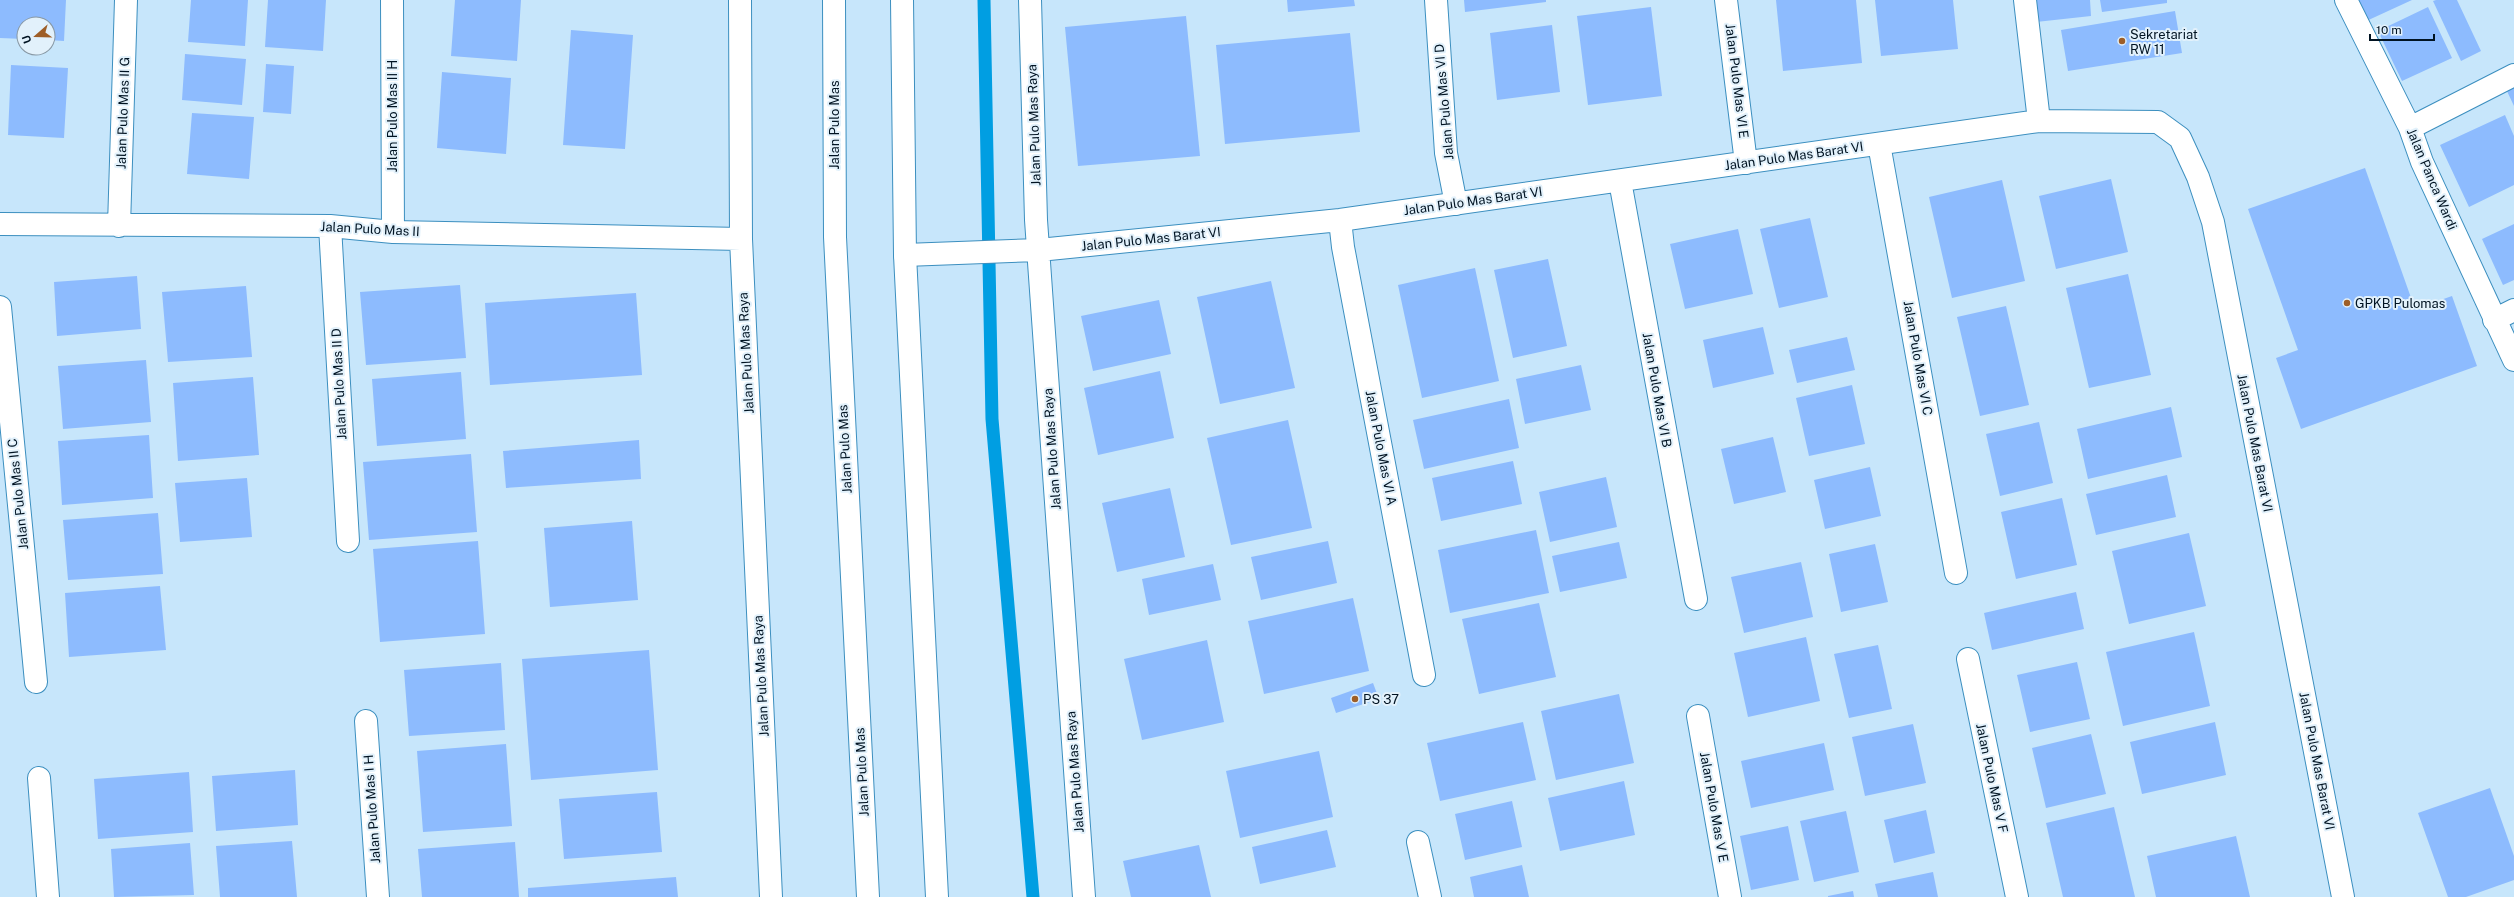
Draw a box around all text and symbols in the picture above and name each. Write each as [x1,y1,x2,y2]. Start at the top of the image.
north arrow [16,16,56,56]
scale bar [2370,16,2434,42]
street label: Jalan Pulo Mas VI E [1723,23,1751,139]
text: 10 m [2376,23,2402,37]
place label: Sekretariat RW 11 [2130,27,2198,57]
text: U [20,34,34,45]
marker: Sekretariat RW 11 [2117,36,2127,46]
street label: Jalan Pulo Mas VI D [1431,43,1457,161]
street label: Jalan Pulo Mas II G [114,57,132,169]
street label: Jalan Pulo Mas II H [385,60,400,172]
street label: Jalan Pulo Mas Raya [1024,64,1044,186]
street label: Jalan Pulo Mas [827,80,842,170]
street label: Jalan Panca Wardi [2404,126,2460,232]
street label: Jalan Pulo Mas Barat VI [1724,139,1864,173]
street label: Jalan Pulo Mas Barat VI [1403,184,1543,218]
street label: Jalan Pulo Mas II [320,219,420,239]
street label: Jalan Pulo Mas Barat VI [1081,224,1221,254]
street label: Jalan Pulo Mas Raya [735,292,757,414]
place label: GPKB Pulomas [2355,296,2445,311]
marker: GPKB Pulomas [2342,298,2352,308]
street label: Jalan Pulo Mas VI C [1901,299,1935,417]
street label: Jalan Pulo Mas II D [329,328,349,440]
street label: Jalan Pulo Mas VI B [1640,332,1674,448]
street label: Jalan Pulo Mas Barat VI [2234,373,2276,513]
street label: Jalan Pulo Mas Raya [1040,388,1064,510]
street label: Jalan Pulo Mas VI A [1363,389,1399,507]
street label: Jalan Pulo Mas [835,404,855,494]
street label: Jalan Pulo Mas II C [5,438,31,550]
street label: Jalan Pulo Mas Raya [750,615,772,737]
street label: Jalan Pulo Mas Barat VI [2296,691,2338,831]
place label: PS 37 [1363,692,1399,707]
marker: PS 37 [1350,694,1360,704]
street label: Jalan Pulo Mas Raya [1063,711,1087,833]
street label: Jalan Pulo Mas V F [1973,722,2011,834]
street label: Jalan Pulo Mas [852,727,872,817]
street label: Jalan Pulo Mas V E [1697,751,1731,863]
street label: Jalan Pulo Mas I H [361,754,383,864]

